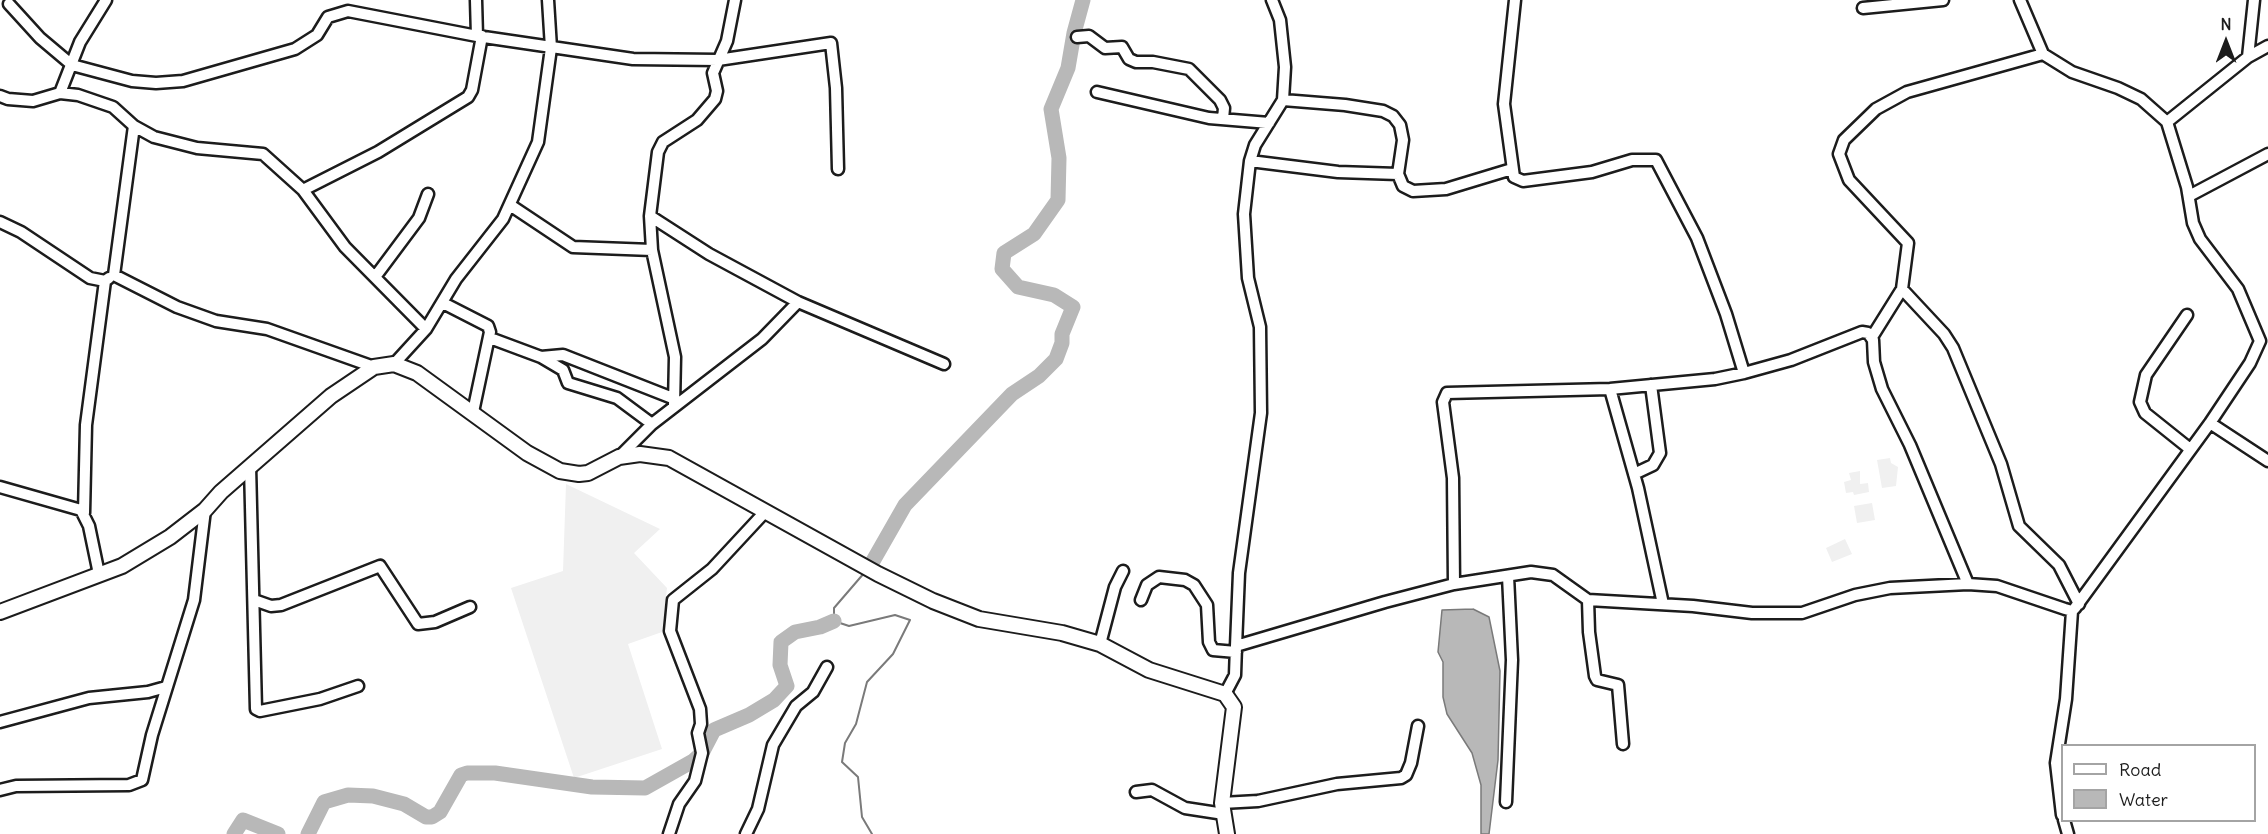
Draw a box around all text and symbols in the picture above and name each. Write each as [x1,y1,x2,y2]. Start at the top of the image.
north arrow [2196,12,2256,72]
text: N [2220,14,2232,34]
legend [2061,744,2256,822]
text: Road [2119,758,2161,781]
text: Water [2119,788,2168,811]

